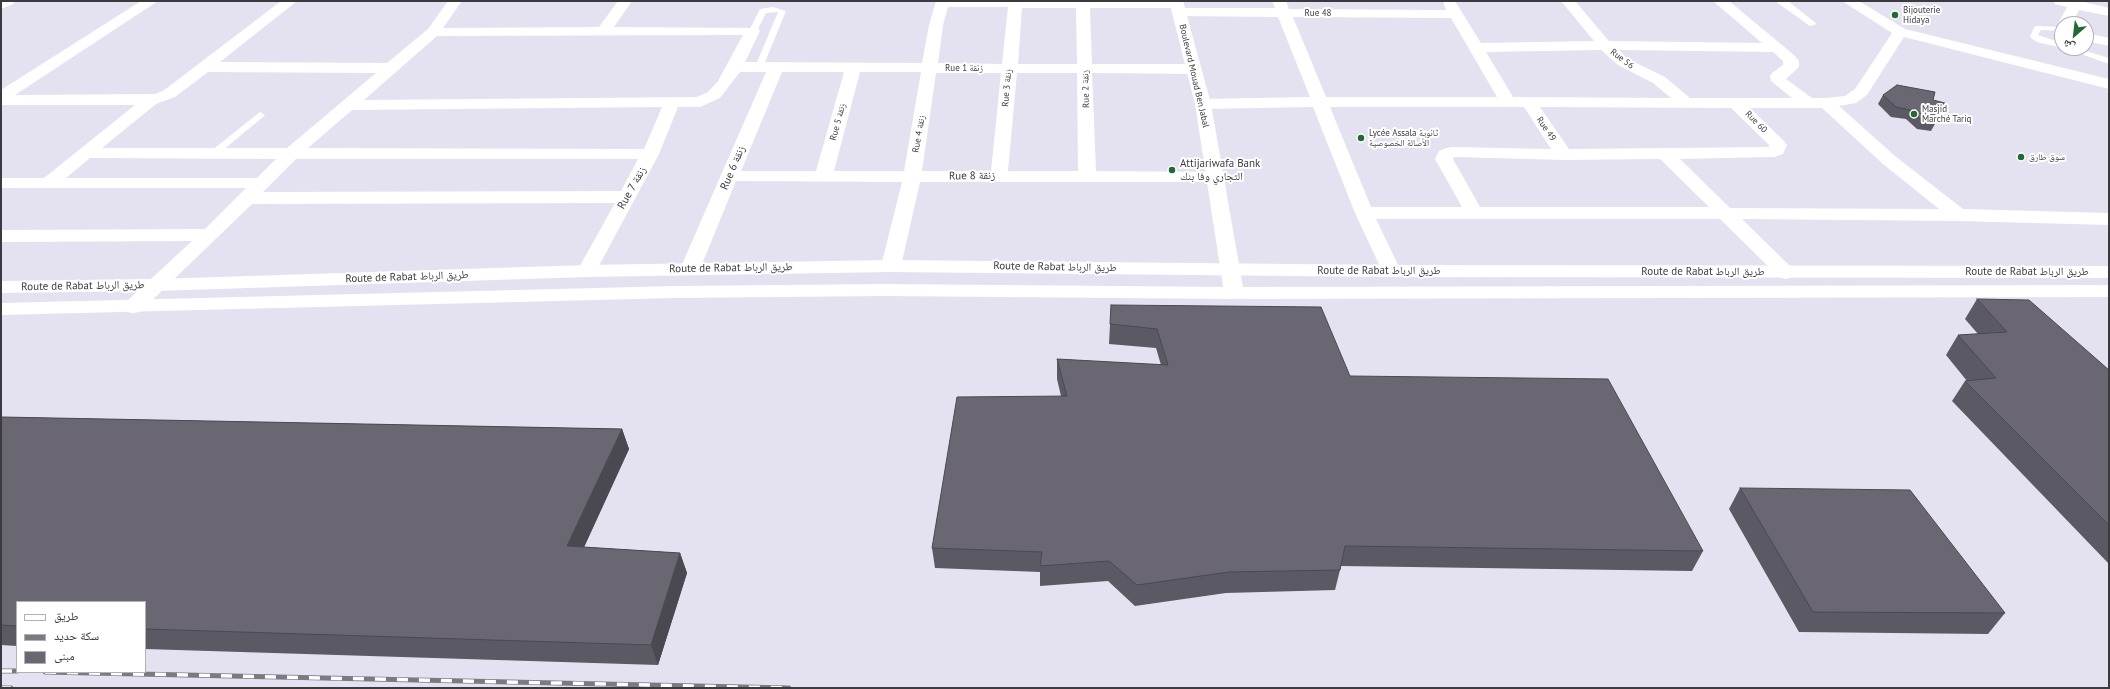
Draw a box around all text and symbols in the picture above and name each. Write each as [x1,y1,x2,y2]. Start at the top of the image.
place label: Bijouterie Hidaya [1903,5,1940,26]
street label: Rue 48 [1305,8,1331,18]
marker: Bijouterie Hidaya [1890,10,1900,20]
north arrow [2054,16,2094,56]
street label: Boulevard Mouad Ben Jabal [1177,23,1211,129]
text: ش [2060,37,2077,55]
street label: Rue 56 [1608,47,1636,71]
street label: Rue 1 زنقة [945,63,983,73]
street label: Rue 3 زنقة [1000,69,1014,107]
street label: Rue 2 زنقة [1080,70,1092,108]
street label: Rue 5 زنقة [828,102,848,142]
place label: Masjid Marché Tariq [1922,104,1971,125]
street label: Rue 60 [1743,109,1769,135]
marker: Masjid Marché Tariq [1909,109,1919,119]
street label: Rue 4 زنقة [910,114,928,154]
street label: Rue 49 [1534,115,1558,143]
place label: Lycée Assala ثانوية الأصالة الخصوصية [1369,128,1438,149]
marker: Lycée Assala ثانوية الأصالة الخصوصية [1356,133,1366,143]
street label: Rue 6 زنقة [718,144,748,192]
marker: سوق طارق [2016,152,2026,162]
place label: سوق طارق [2029,152,2065,162]
place label: Attijariwafa Bank التجاري وفا بنك [1180,157,1260,183]
street label: Rue 7 زنقة [615,165,649,211]
marker: Attijariwafa Bank التجاري وفا بنك [1167,165,1177,175]
street label: Rue 8 زنقة [949,169,995,183]
street label: Route de Rabat طريق الرباط [993,259,1117,275]
street label: Route de Rabat طريق الرباط [669,260,793,276]
street label: Route de Rabat طريق الرباط [1317,264,1441,278]
street label: Route de Rabat طريق الرباط [1641,265,1765,279]
street label: Route de Rabat طريق الرباط [1965,265,2089,279]
street label: Route de Rabat طريق الرباط [345,268,469,286]
street label: Route de Rabat طريق الرباط [21,278,145,294]
legend [16,601,146,673]
text: طريق [54,608,79,623]
text: سكة حديد [54,628,99,643]
text: مبنى [54,648,75,663]

